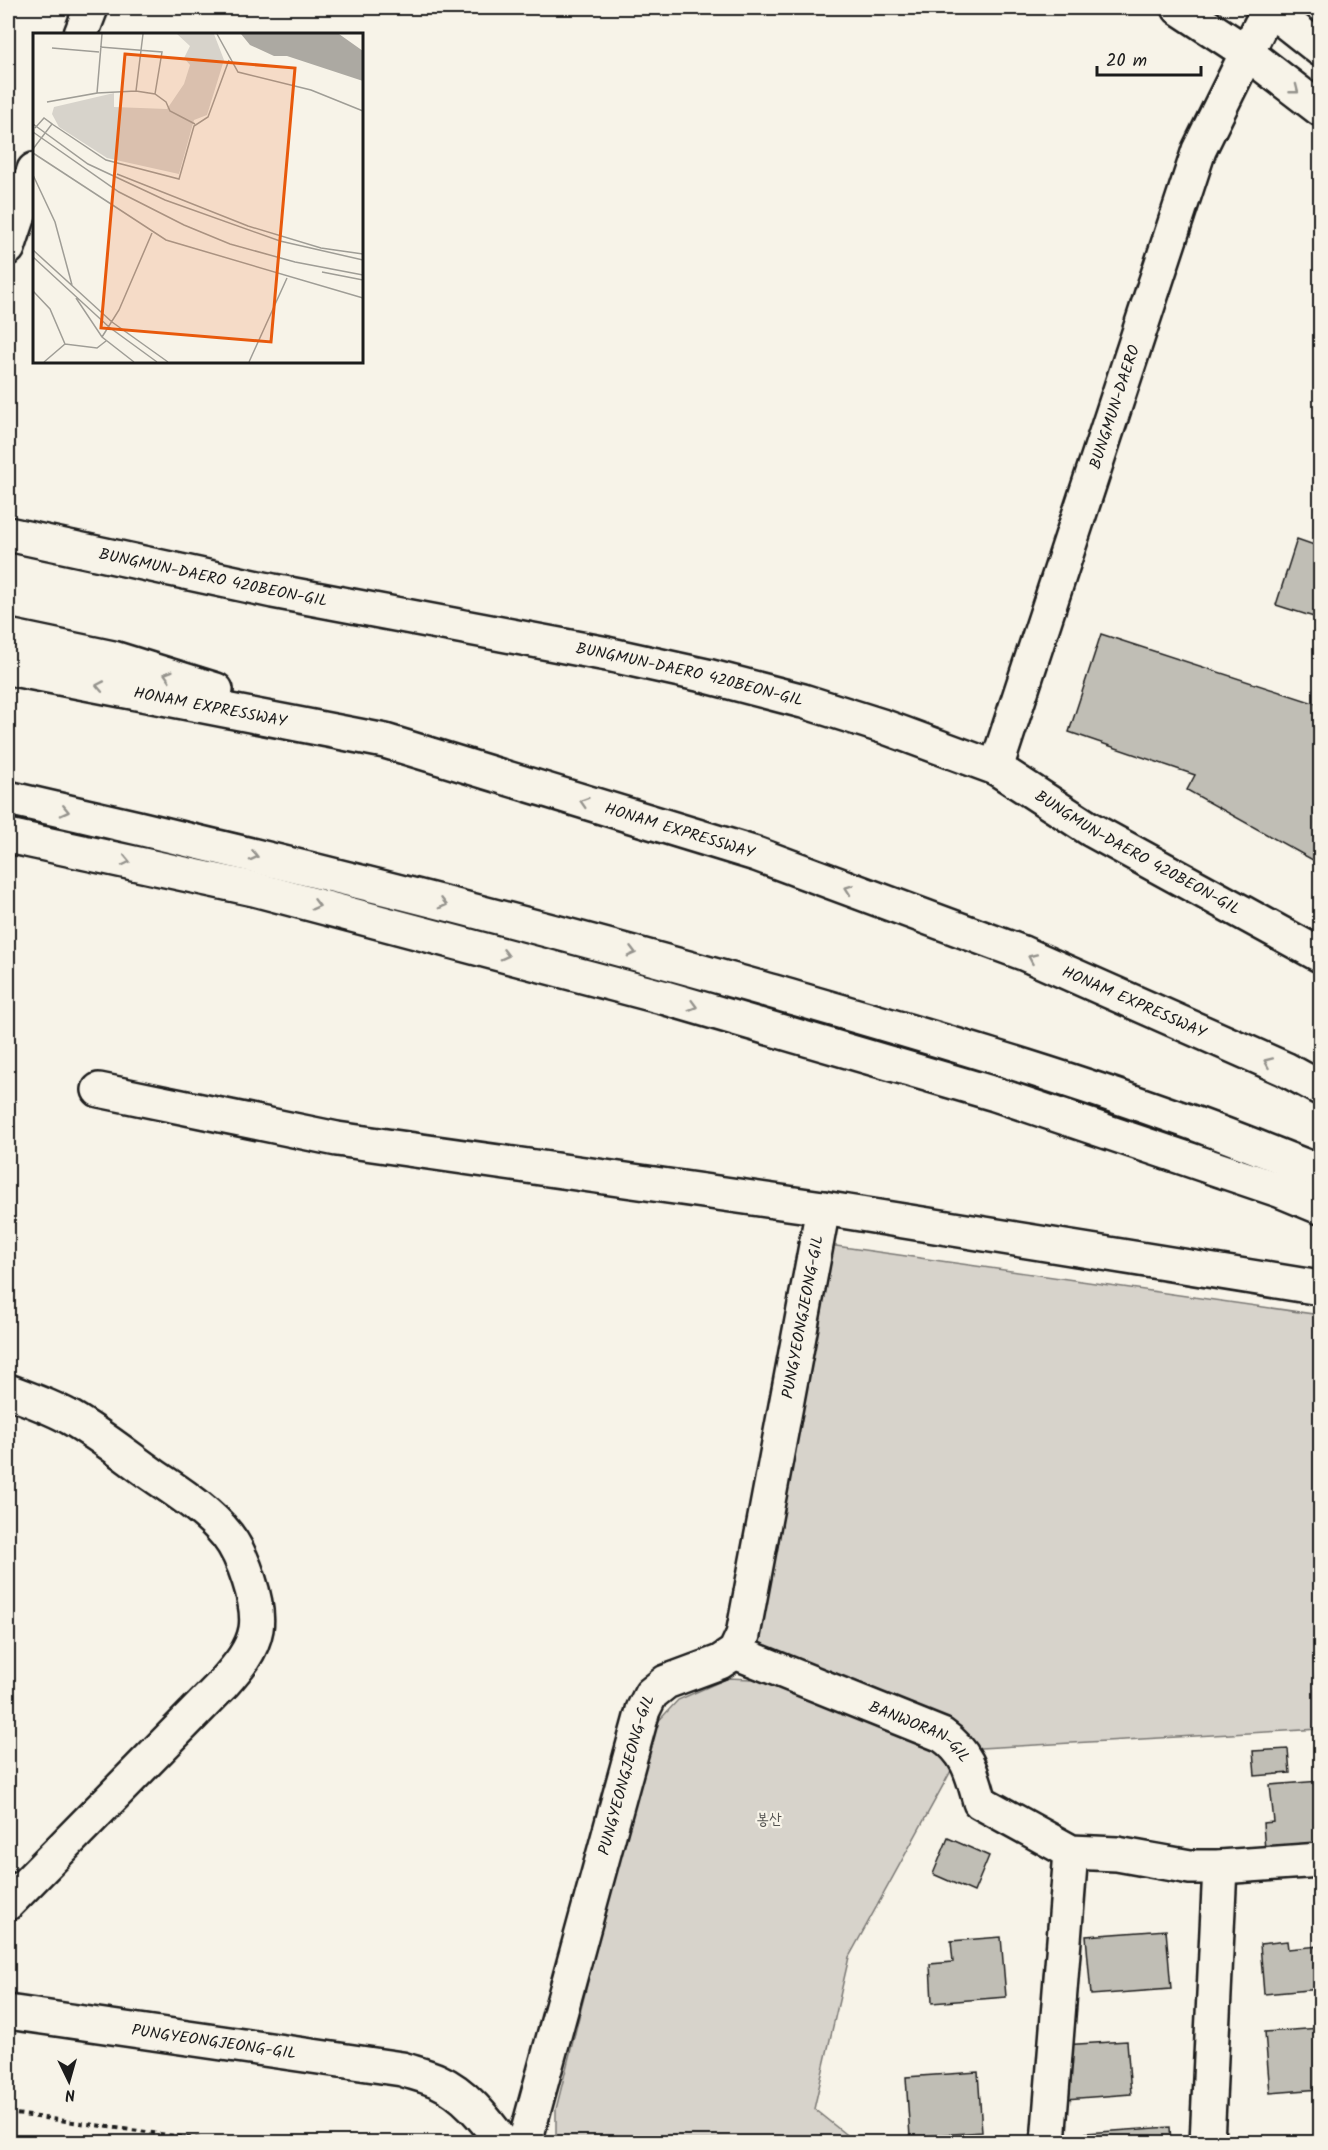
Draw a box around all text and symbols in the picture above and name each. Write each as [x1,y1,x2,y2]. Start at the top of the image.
inset map [33,33,363,363]
scale bar [1097,39,1200,77]
text: 20 m [1106,47,1147,76]
one-way arrow [1288,82,1299,93]
street label: BUNGMUN-DAERO [1083,341,1147,472]
street label: BUNGMUN-DAERO 420BEON-GIL [97,541,330,614]
street label: BUNGMUN-DAERO 420BEON-GIL [574,636,806,713]
one-way arrow [163,670,174,682]
one-way arrow [96,680,106,693]
street label: HONAM EXPRESSWAY [132,680,290,734]
street label: BUNGMUN-DAERO 420BEON-GIL [1030,784,1245,921]
street label: HONAM EXPRESSWAY [602,796,758,866]
one-way arrow [580,797,590,809]
one-way arrow [59,803,69,816]
one-way arrow [249,848,259,861]
one-way arrow [121,854,131,867]
one-way arrow [845,884,855,897]
one-way arrow [438,896,448,909]
one-way arrow [311,898,321,911]
one-way arrow [627,945,637,958]
one-way arrow [500,948,510,961]
one-way arrow [1027,953,1038,965]
street label: HONAM EXPRESSWAY [1058,959,1211,1045]
one-way arrow [687,999,698,1011]
one-way arrow [1263,1057,1274,1069]
street label: PUNGYEONGJEONG-GIL [775,1233,830,1401]
street label: PUNGYEONGJEONG-GIL [591,1690,661,1858]
street label: BANWORAN-GIL [865,1694,977,1768]
park label: 봉산 [756,1807,782,1832]
street label: PUNGYEONGJEONG-GIL [130,2018,298,2066]
north arrow [39,2051,99,2111]
text: N [64,2082,76,2107]

